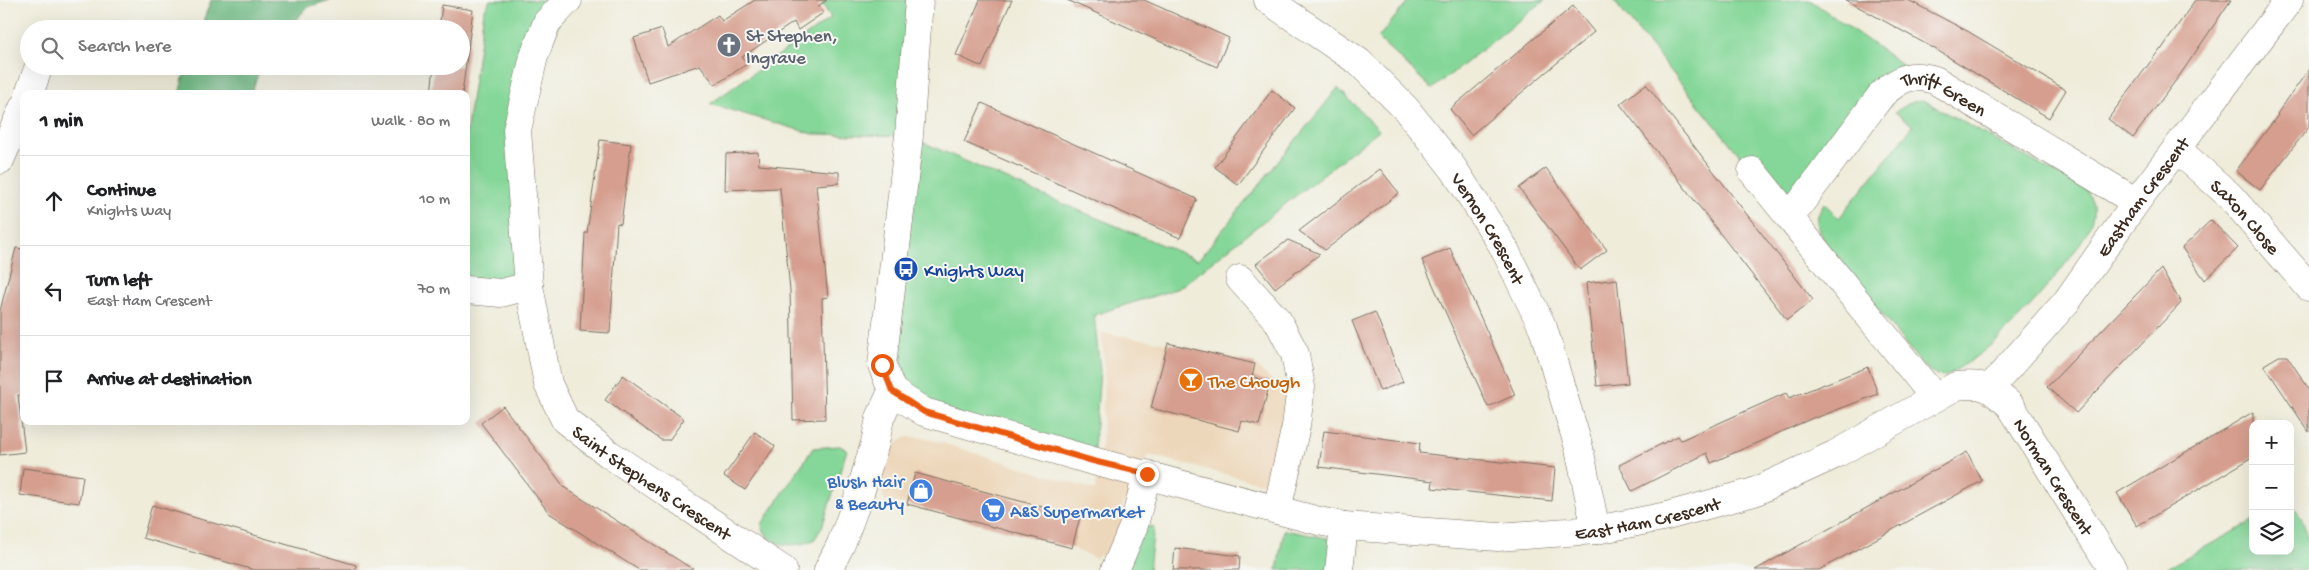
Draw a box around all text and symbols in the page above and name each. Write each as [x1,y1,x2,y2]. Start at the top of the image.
search box [20,20,470,75]
place label: St Stephen, Ingrave [746,26,838,71]
church icon: St Stephen, Ingrave [716,32,742,58]
icon: search [38,34,66,62]
text: Search here [78,36,172,59]
street label: Thrift Green [1897,68,1990,123]
text: 1 min [40,110,83,135]
text: Walk · 80 m [371,113,450,132]
street label: Eastham Crescent [2093,132,2197,263]
street label: Vernon Crescent [1443,169,1529,291]
street label: Saxon Close [2204,176,2284,261]
text: Continue [87,180,156,203]
icon: ahead [40,187,68,215]
text: 10 m [419,191,450,210]
text: Knights Way [87,203,171,222]
bus stop icon: Knights Way [893,256,919,282]
place label: Knights Way [924,261,1025,284]
text: Turn left [87,270,151,293]
icon: left [40,277,68,305]
text: 70 m [417,281,450,300]
text: East Ham Crescent [87,293,212,312]
route start [871,354,894,377]
icon: arrive [40,367,68,395]
bar icon: The Chough [1178,367,1204,393]
text: Arrive at destination [87,369,251,392]
place label: The Chough [1207,372,1300,395]
street label: Norman Crescent [2006,415,2098,542]
map controls [2249,420,2294,555]
button: + [2249,420,2294,465]
street label: Saint Stephens Crescent [566,422,736,548]
route end [1136,463,1159,486]
button: − [2249,465,2294,510]
place label: Blush Hair & Beauty [826,472,906,517]
shop icon: Blush Hair & Beauty [908,478,934,504]
street label: East Ham Crescent [1574,493,1726,546]
supermarket icon: A&S Supermarket [980,497,1006,523]
place label: A&S Supermarket [1010,502,1146,525]
button: layers [2249,510,2294,555]

